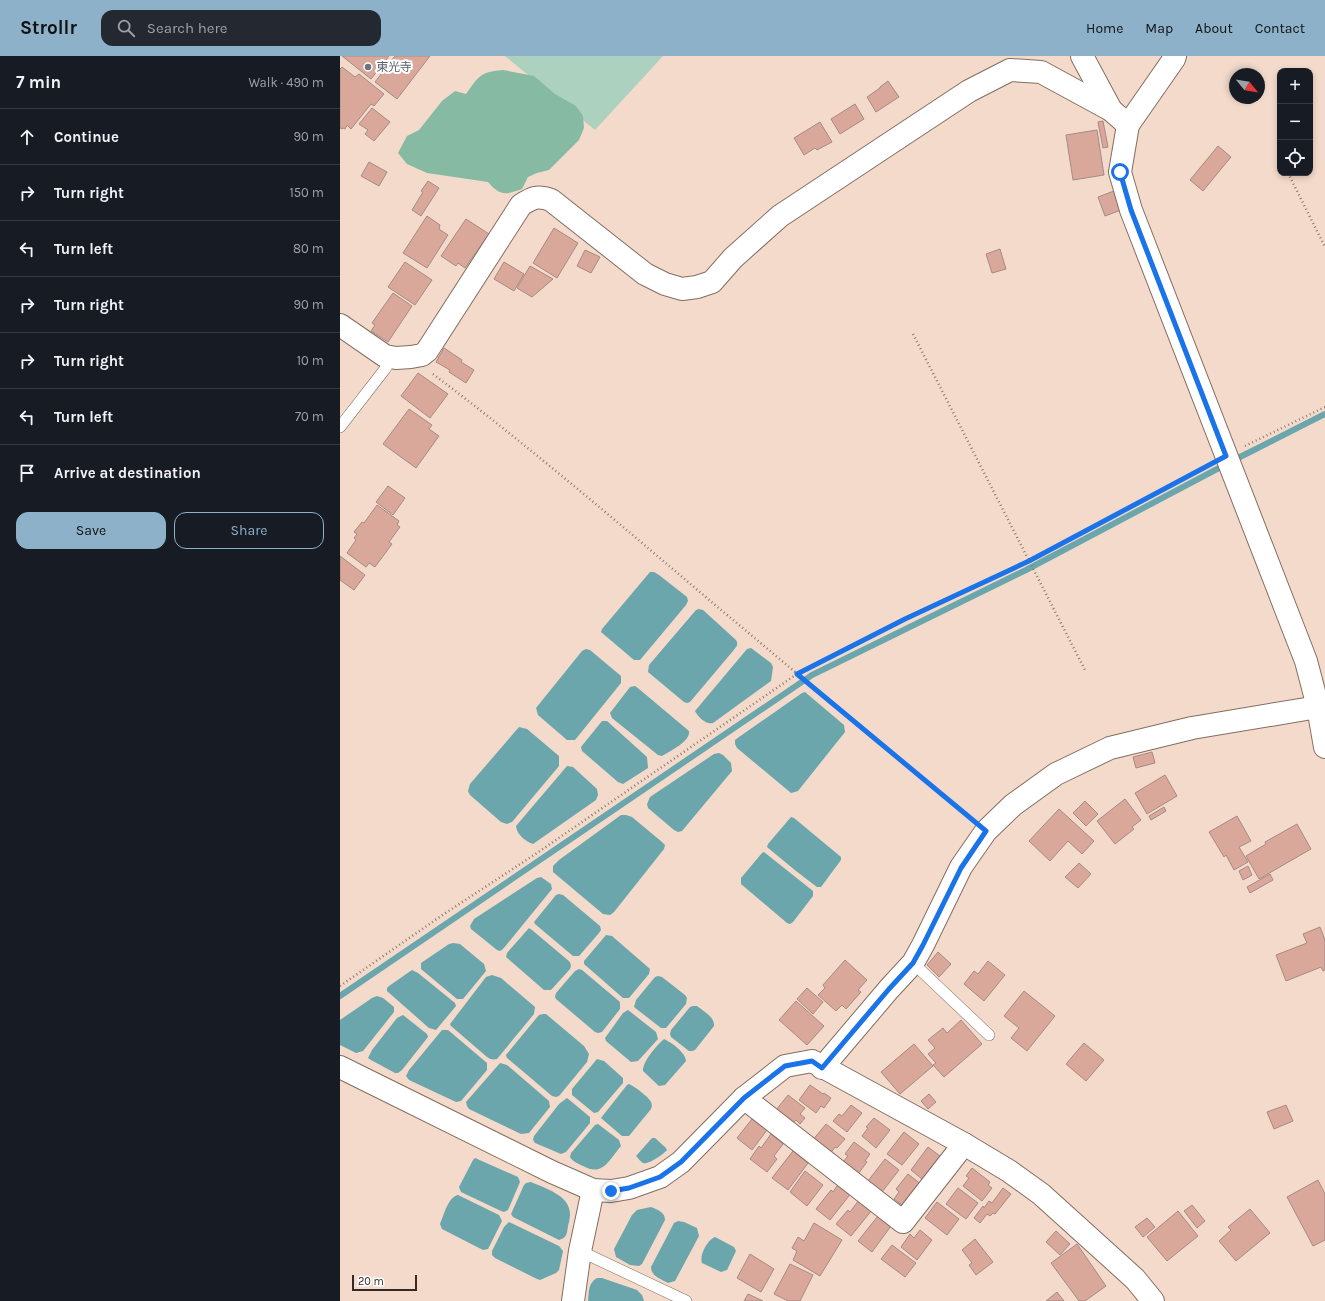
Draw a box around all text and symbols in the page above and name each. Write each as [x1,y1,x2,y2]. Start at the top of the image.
search box [101,10,381,46]
text: Strollr [20,17,77,39]
icon: search [115,17,137,39]
text: Search here [147,19,228,37]
text: Home [1086,20,1123,37]
text: Map [1145,20,1173,37]
text: About [1195,20,1233,37]
text: Contact [1255,20,1305,37]
place label: 東光寺 [376,60,412,74]
marker: 東光寺 [363,62,373,72]
north arrow [1229,68,1265,104]
map controls [1277,68,1313,176]
button: + [1277,68,1313,104]
text: 7 min [16,72,61,92]
text: Walk · 490 m [248,75,324,90]
button: − [1277,104,1313,140]
icon: ahead [16,126,38,148]
text: Continue [54,128,119,146]
text: 90 m [293,129,324,144]
button: locate [1277,140,1313,176]
route start [1111,163,1129,181]
icon: right [16,182,38,204]
text: Turn right [54,184,124,202]
text: 150 m [289,185,324,200]
icon: left [16,238,38,260]
text: Turn left [54,240,113,258]
text: 80 m [293,241,324,256]
icon: right [16,294,38,316]
text: Turn right [54,296,124,314]
text: 90 m [293,297,324,312]
icon: right [16,350,38,372]
text: Turn right [54,352,124,370]
text: 10 m [297,353,324,368]
icon: left [16,406,38,428]
text: Turn left [54,408,113,426]
text: 70 m [295,409,324,424]
icon: arrive [16,462,38,484]
text: Arrive at destination [54,464,201,482]
button: Save [16,512,166,549]
button: Share [174,512,324,549]
route end [602,1182,620,1200]
scale bar [352,1273,417,1292]
text: 20 m [358,1275,384,1288]

